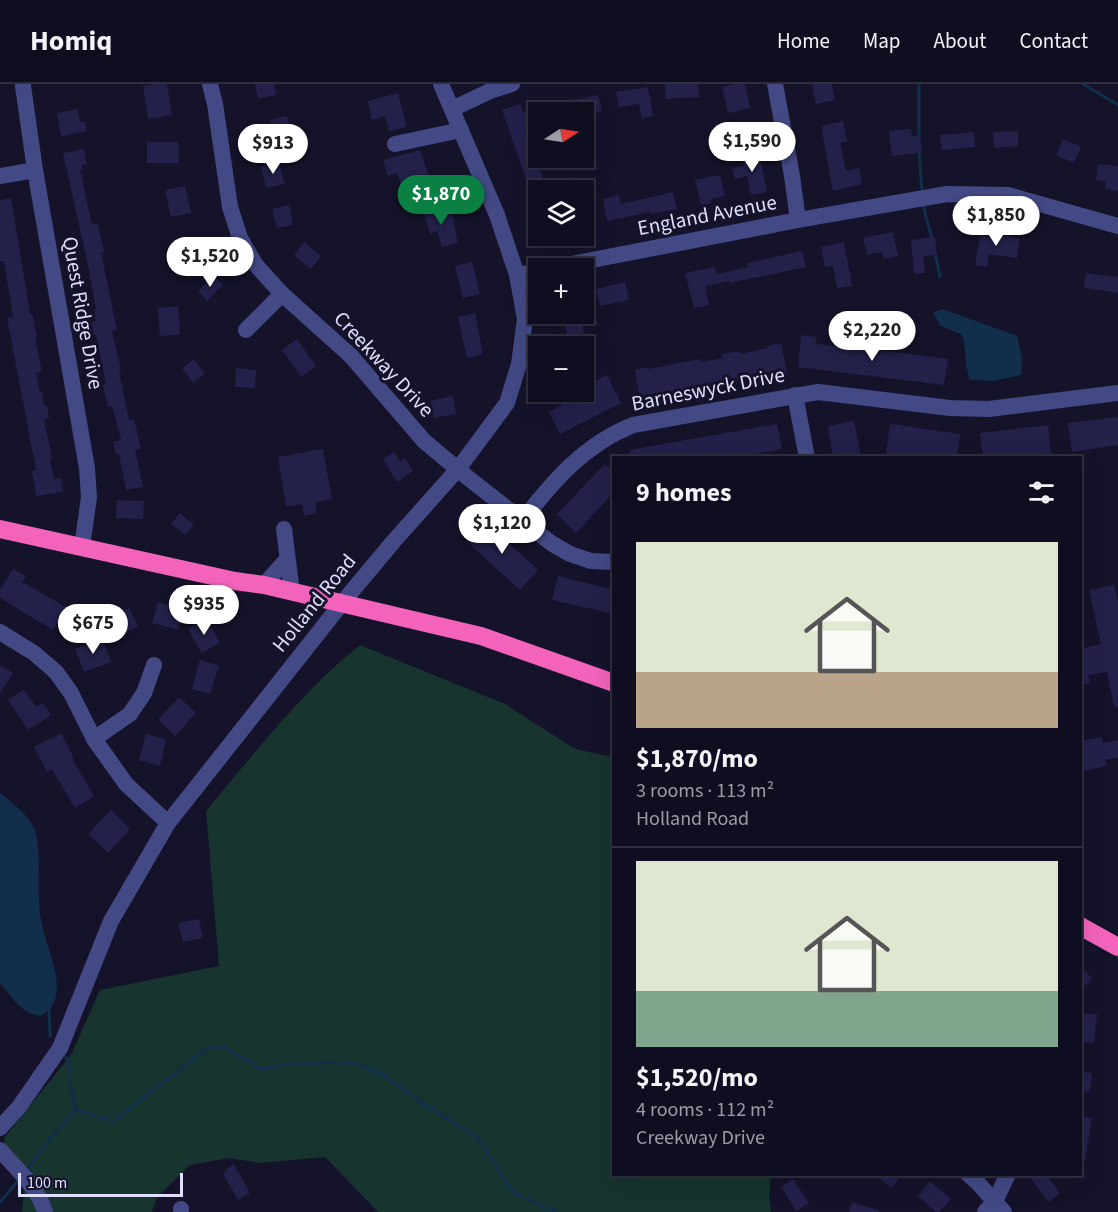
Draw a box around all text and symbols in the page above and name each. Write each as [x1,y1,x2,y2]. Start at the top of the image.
text: Homiq [30,21,112,61]
text: Home [777,26,830,56]
text: Map [863,26,901,56]
text: About [934,26,986,56]
text: Contact [1019,26,1088,56]
north arrow [528,102,594,168]
map controls [528,102,594,402]
pin: $1,590 [703,122,801,173]
pin: $913 [237,124,309,175]
text: $1,590 [723,127,781,155]
text: $913 [252,129,294,157]
pin: $1,870 [392,175,490,226]
text: $1,870 [412,180,470,208]
button: layers [528,180,594,246]
street label: England Avenue [635,187,779,243]
pin: $1,850 [947,196,1045,247]
text: $1,850 [967,201,1025,229]
street label: Quest Ridge Drive [55,234,111,392]
pin: $1,520 [161,237,259,288]
text: $1,520 [181,242,239,270]
button: + [528,258,594,324]
street label: Creekway Drive [327,304,441,424]
pin: $2,220 [823,311,921,362]
text: $2,220 [843,316,901,344]
button: − [528,336,594,402]
street label: Barneswyck Drive [629,359,787,419]
text: 9 homes [636,474,731,511]
icon: filters [1025,476,1058,509]
pin: $1,120 [453,504,551,555]
text: $1,120 [473,509,531,537]
street label: Holland Road [265,547,363,659]
icon: home [793,581,901,689]
pin: $935 [168,585,240,636]
text: $935 [183,590,225,618]
pin: $675 [57,604,129,655]
text: $675 [72,609,114,637]
text: $1,870/mo [636,740,758,777]
text: 3 rooms · 113 m² [636,777,774,805]
text: Holland Road [636,805,749,833]
icon: home [793,900,901,1008]
text: $1,520/mo [636,1059,758,1096]
text: 4 rooms · 112 m² [636,1096,774,1124]
text: Creekway Drive [636,1124,765,1152]
scale bar [18,1170,183,1198]
text: 100 m [27,1172,67,1194]

